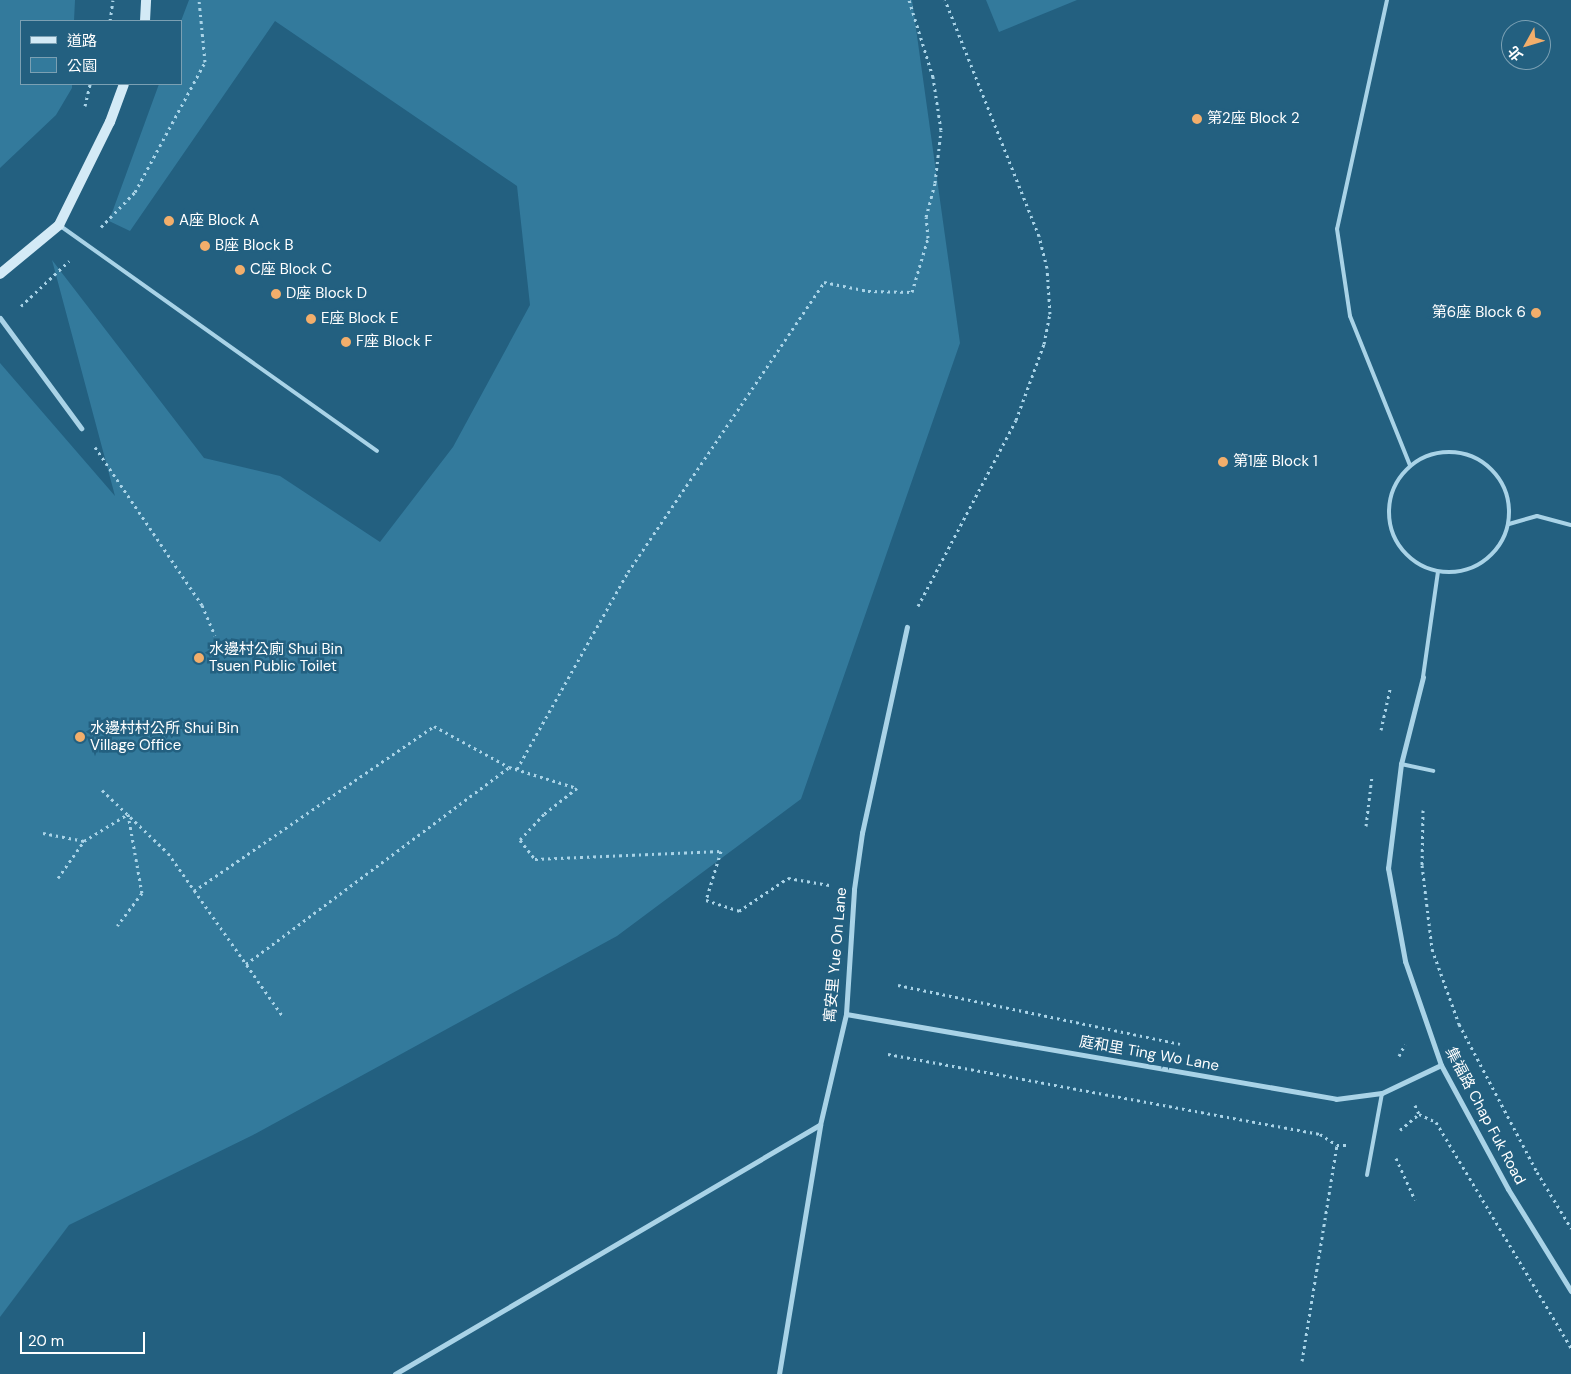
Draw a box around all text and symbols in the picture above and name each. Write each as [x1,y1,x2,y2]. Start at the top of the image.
legend [20,20,182,85]
north arrow [1501,20,1551,70]
text: 道路 [67,31,97,51]
text: 北 [1504,43,1527,65]
text: 公園 [67,56,97,76]
place label: 第2座 Block 2 [1207,110,1300,128]
marker: 第2座 Block 2 [1191,113,1203,125]
place label: A座 Block A [179,212,259,230]
marker: A座 Block A [163,215,175,227]
place label: B座 Block B [215,237,293,255]
marker: B座 Block B [199,240,211,252]
place label: C座 Block C [250,261,332,279]
marker: C座 Block C [234,264,246,276]
place label: D座 Block D [286,285,367,303]
marker: D座 Block D [270,288,282,300]
place label: 第6座 Block 6 [1432,304,1526,322]
marker: 第6座 Block 6 [1530,307,1542,319]
place label: E座 Block E [321,310,398,328]
marker: E座 Block E [305,313,317,325]
place label: F座 Block F [356,333,432,351]
marker: F座 Block F [340,336,352,348]
place label: 第1座 Block 1 [1233,453,1318,471]
marker: 第1座 Block 1 [1217,456,1229,468]
place label: 水邊村公廁 Shui Bin Tsuen Public Toilet [209,640,343,675]
marker: 水邊村公廁 Shui Bin Tsuen Public Toilet [193,652,205,664]
place label: 水邊村村公所 Shui Bin Village Office [90,719,239,754]
marker: 水邊村村公所 Shui Bin Village Office [74,731,86,743]
street label: 寓安里 Yue On Lane [821,887,851,1023]
street label: 庭和里 Ting Wo Lane [1078,1033,1220,1075]
street label: 集福路 Chap Fuk Road [1441,1044,1529,1188]
scale bar [22,1322,148,1354]
text: 20 m [28,1331,64,1351]

